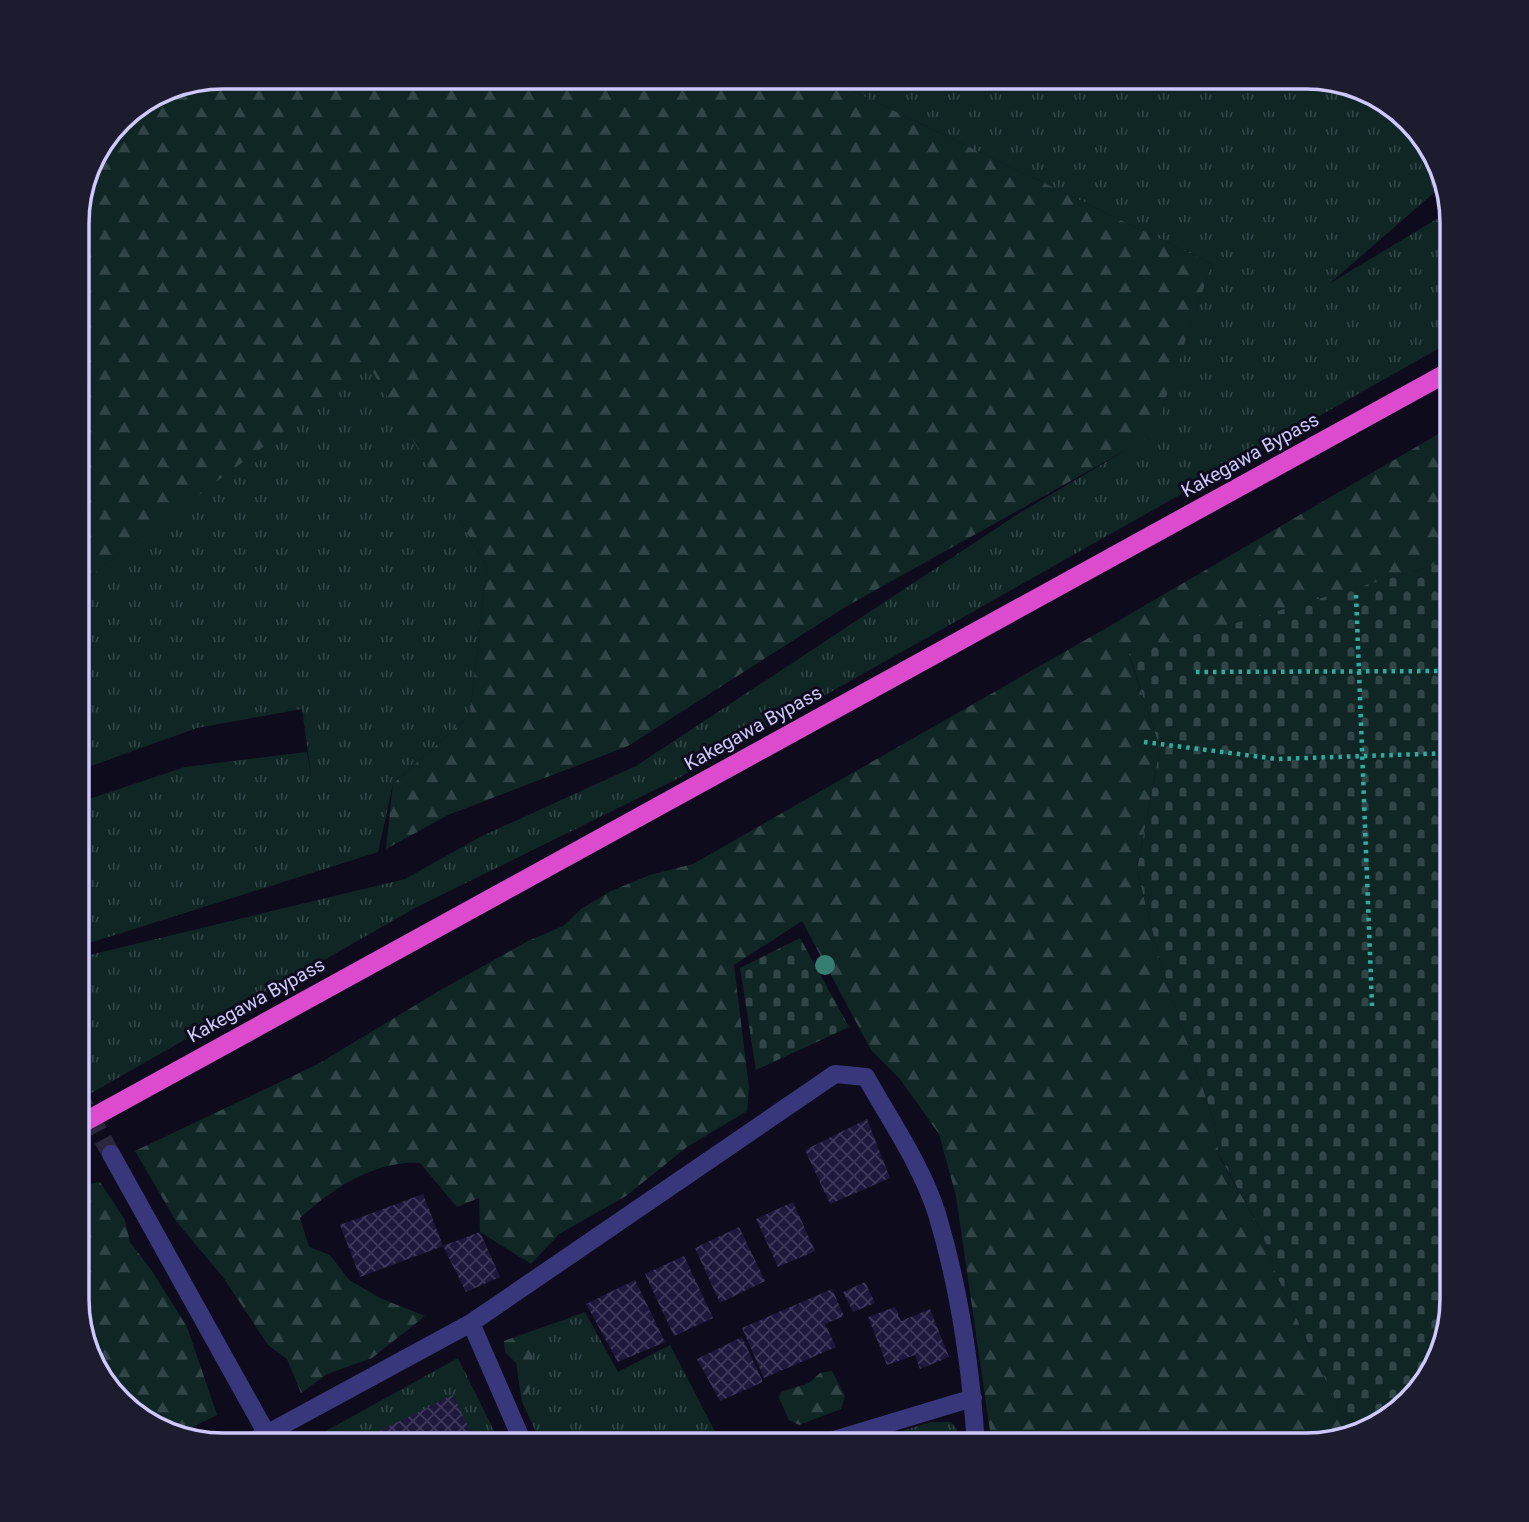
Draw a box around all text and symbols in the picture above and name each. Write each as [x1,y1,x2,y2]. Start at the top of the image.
street label: Kakegawa Bypass [1177,408,1323,502]
street label: Kakegawa Bypass [680,681,826,775]
street label: Kakegawa Bypass [183,953,329,1047]

